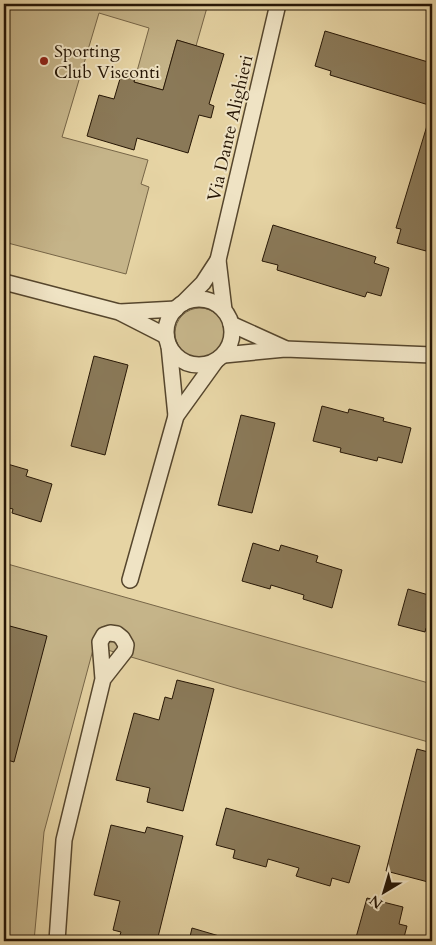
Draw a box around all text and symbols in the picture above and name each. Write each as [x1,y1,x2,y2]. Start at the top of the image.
place label: Sporting Club Visconti [54,39,160,85]
street label: Via Dante Alighieri [201,52,259,204]
marker: Sporting Club Visconti [38,55,50,67]
north arrow [358,868,408,918]
text: N [366,891,387,913]

